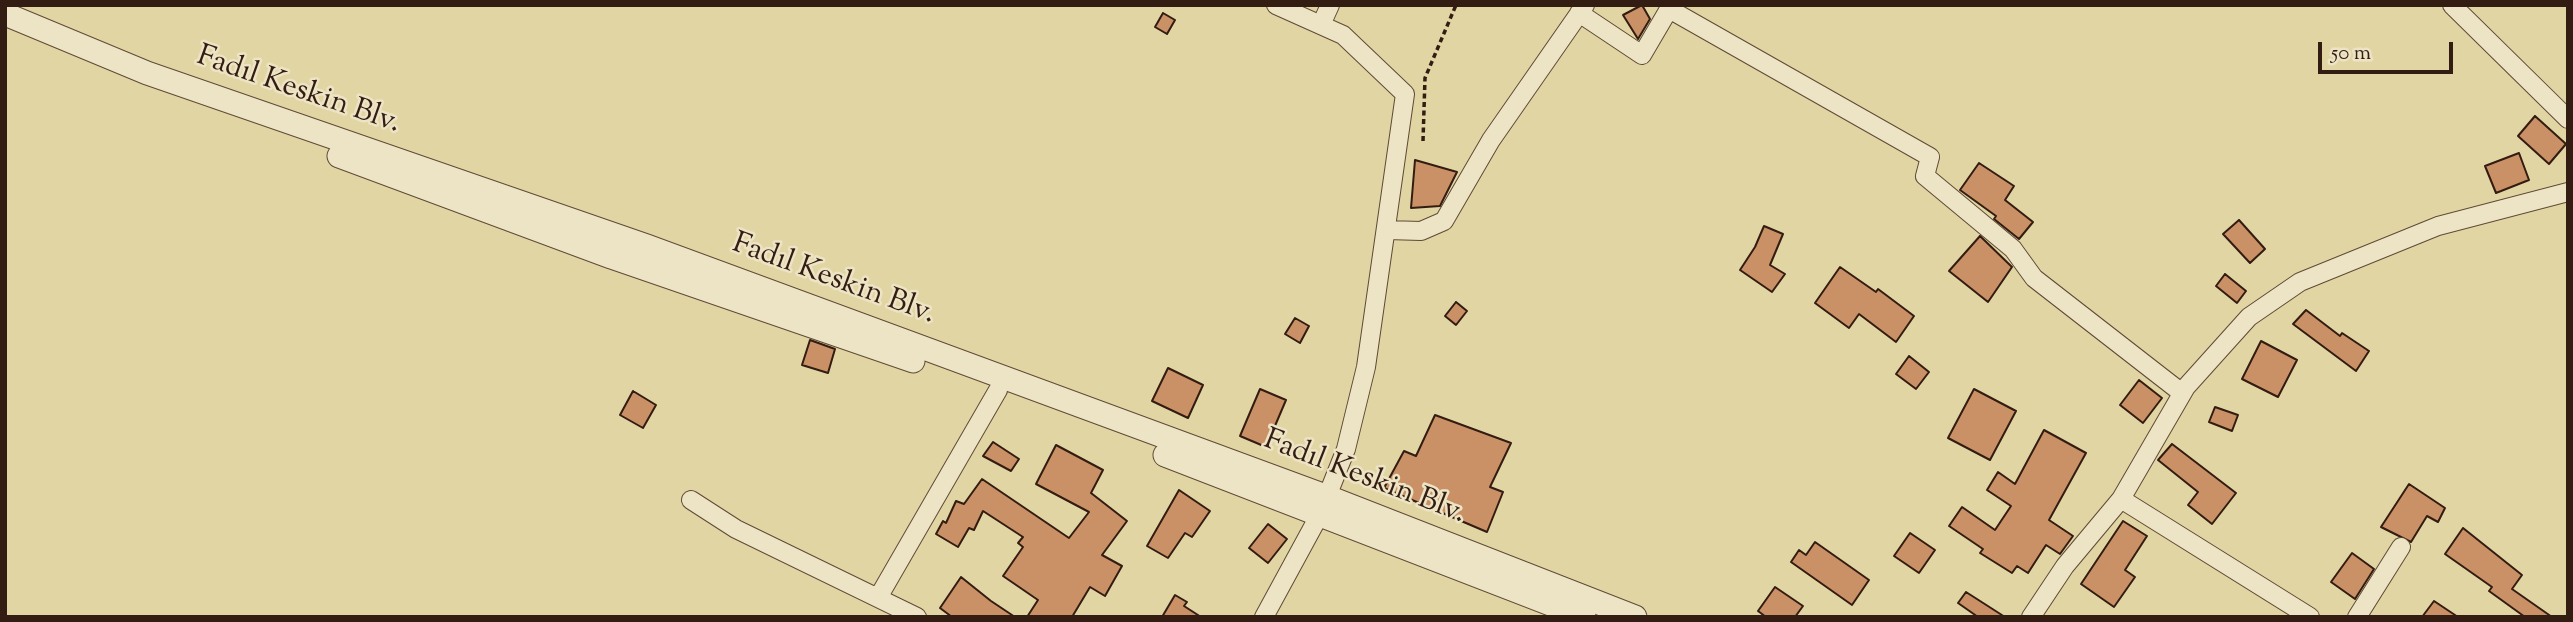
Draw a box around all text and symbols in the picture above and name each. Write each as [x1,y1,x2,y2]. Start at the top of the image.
scale bar [2321,28,2456,72]
text: 50 m [2331,39,2371,69]
street label: Fadıl Keskin Blv. [191,40,405,144]
street label: Fadıl Keskin Blv. [727,228,939,334]
street label: Fadıl Keskin Blv. [1258,424,1470,534]

